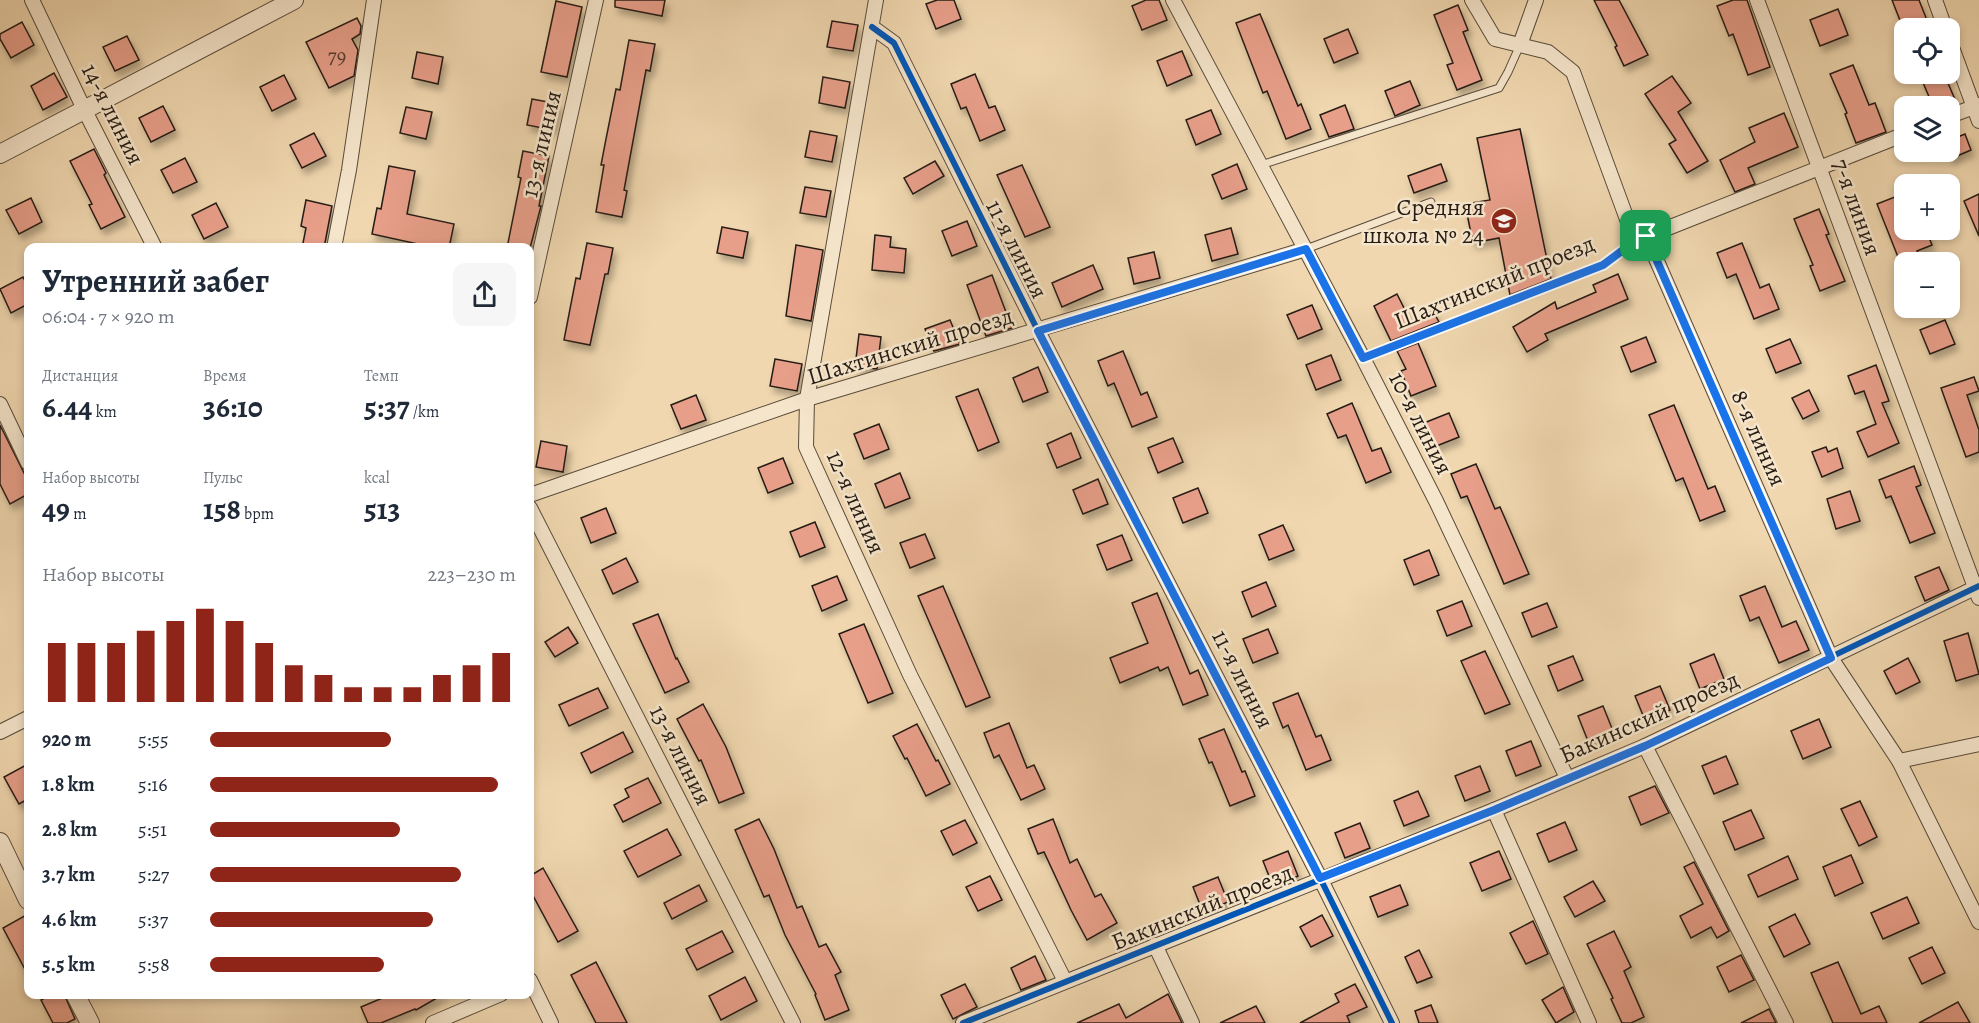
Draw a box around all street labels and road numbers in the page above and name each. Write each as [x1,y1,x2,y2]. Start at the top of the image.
street label: 14-я линия [74,58,152,170]
street label: 13-я линия [513,87,569,201]
street label: 7-я линия [1825,154,1889,260]
street label: 11-я линия [978,194,1056,304]
street label: Шахтинский проезд [1389,227,1599,337]
street label: Шахтинский проезд [803,299,1017,393]
street label: 10-я линия [1381,366,1461,480]
street label: 8-я линия [1724,385,1794,491]
street label: 12-я линия [819,445,893,559]
street label: 11-я линия [1204,624,1282,734]
street label: Бакинский проезд [1554,663,1744,771]
street label: 13-я линия [642,699,720,811]
street label: Бакинский проезд [1107,856,1297,958]

